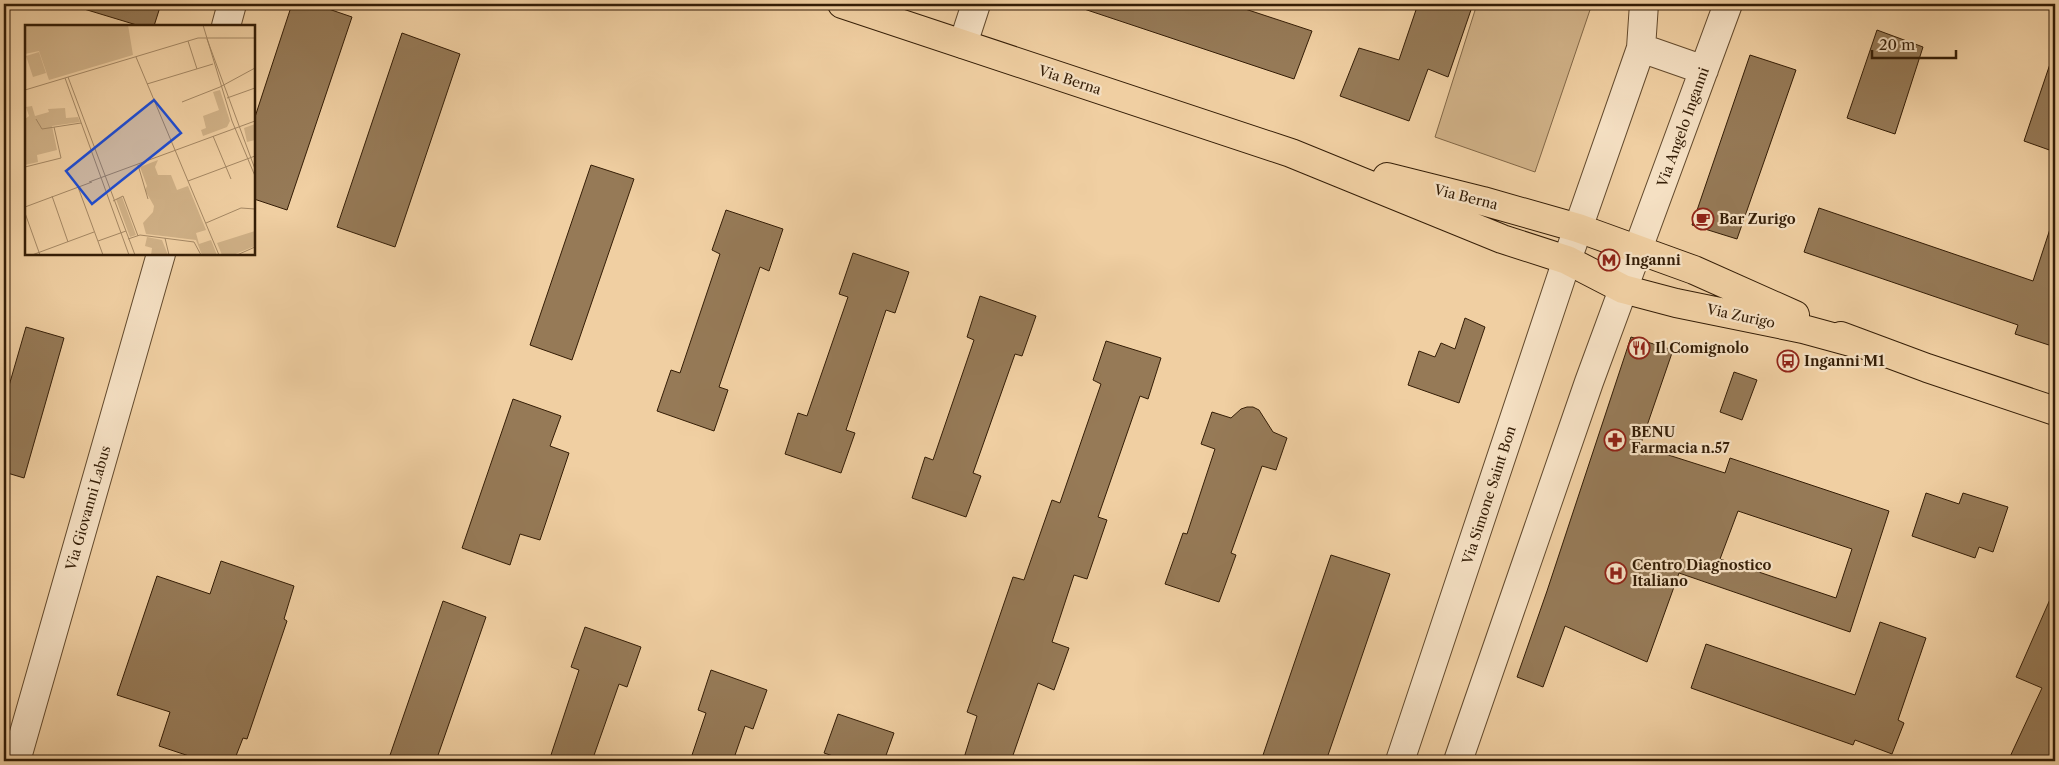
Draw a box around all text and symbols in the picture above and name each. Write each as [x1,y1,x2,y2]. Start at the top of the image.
inset map [25,25,255,255]
scale bar [1872,28,1955,60]
text: 20 m [1879,35,1915,54]
street label: Via Berna [1035,61,1104,99]
street label: Via Angelo Inganni [1653,65,1713,190]
street label: Via Berna [1431,180,1500,214]
cafe icon: Bar Zurigo [1691,207,1715,231]
place label: Bar Zurigo [1719,210,1796,228]
metro station icon: Inganni [1597,248,1621,272]
place label: Inganni [1625,251,1681,269]
street label: Via Zurigo [1704,300,1777,332]
restaurant icon: Il Comignolo [1627,336,1651,360]
place label: Il Comignolo [1655,339,1749,357]
bus stop icon: Inganni M1 [1776,349,1800,373]
place label: Inganni M1 [1804,352,1885,370]
street label: Via Simone Saint Bon [1458,423,1520,567]
place label: BENU Farmacia n.57 [1631,423,1730,457]
pharmacy icon: BENU Farmacia n.57 [1603,428,1627,452]
street label: Via Giovanni Labus [61,444,114,573]
place label: Centro Diagnostico Italiano [1632,556,1772,590]
hospital icon: Centro Diagnostico Italiano [1604,561,1628,585]

